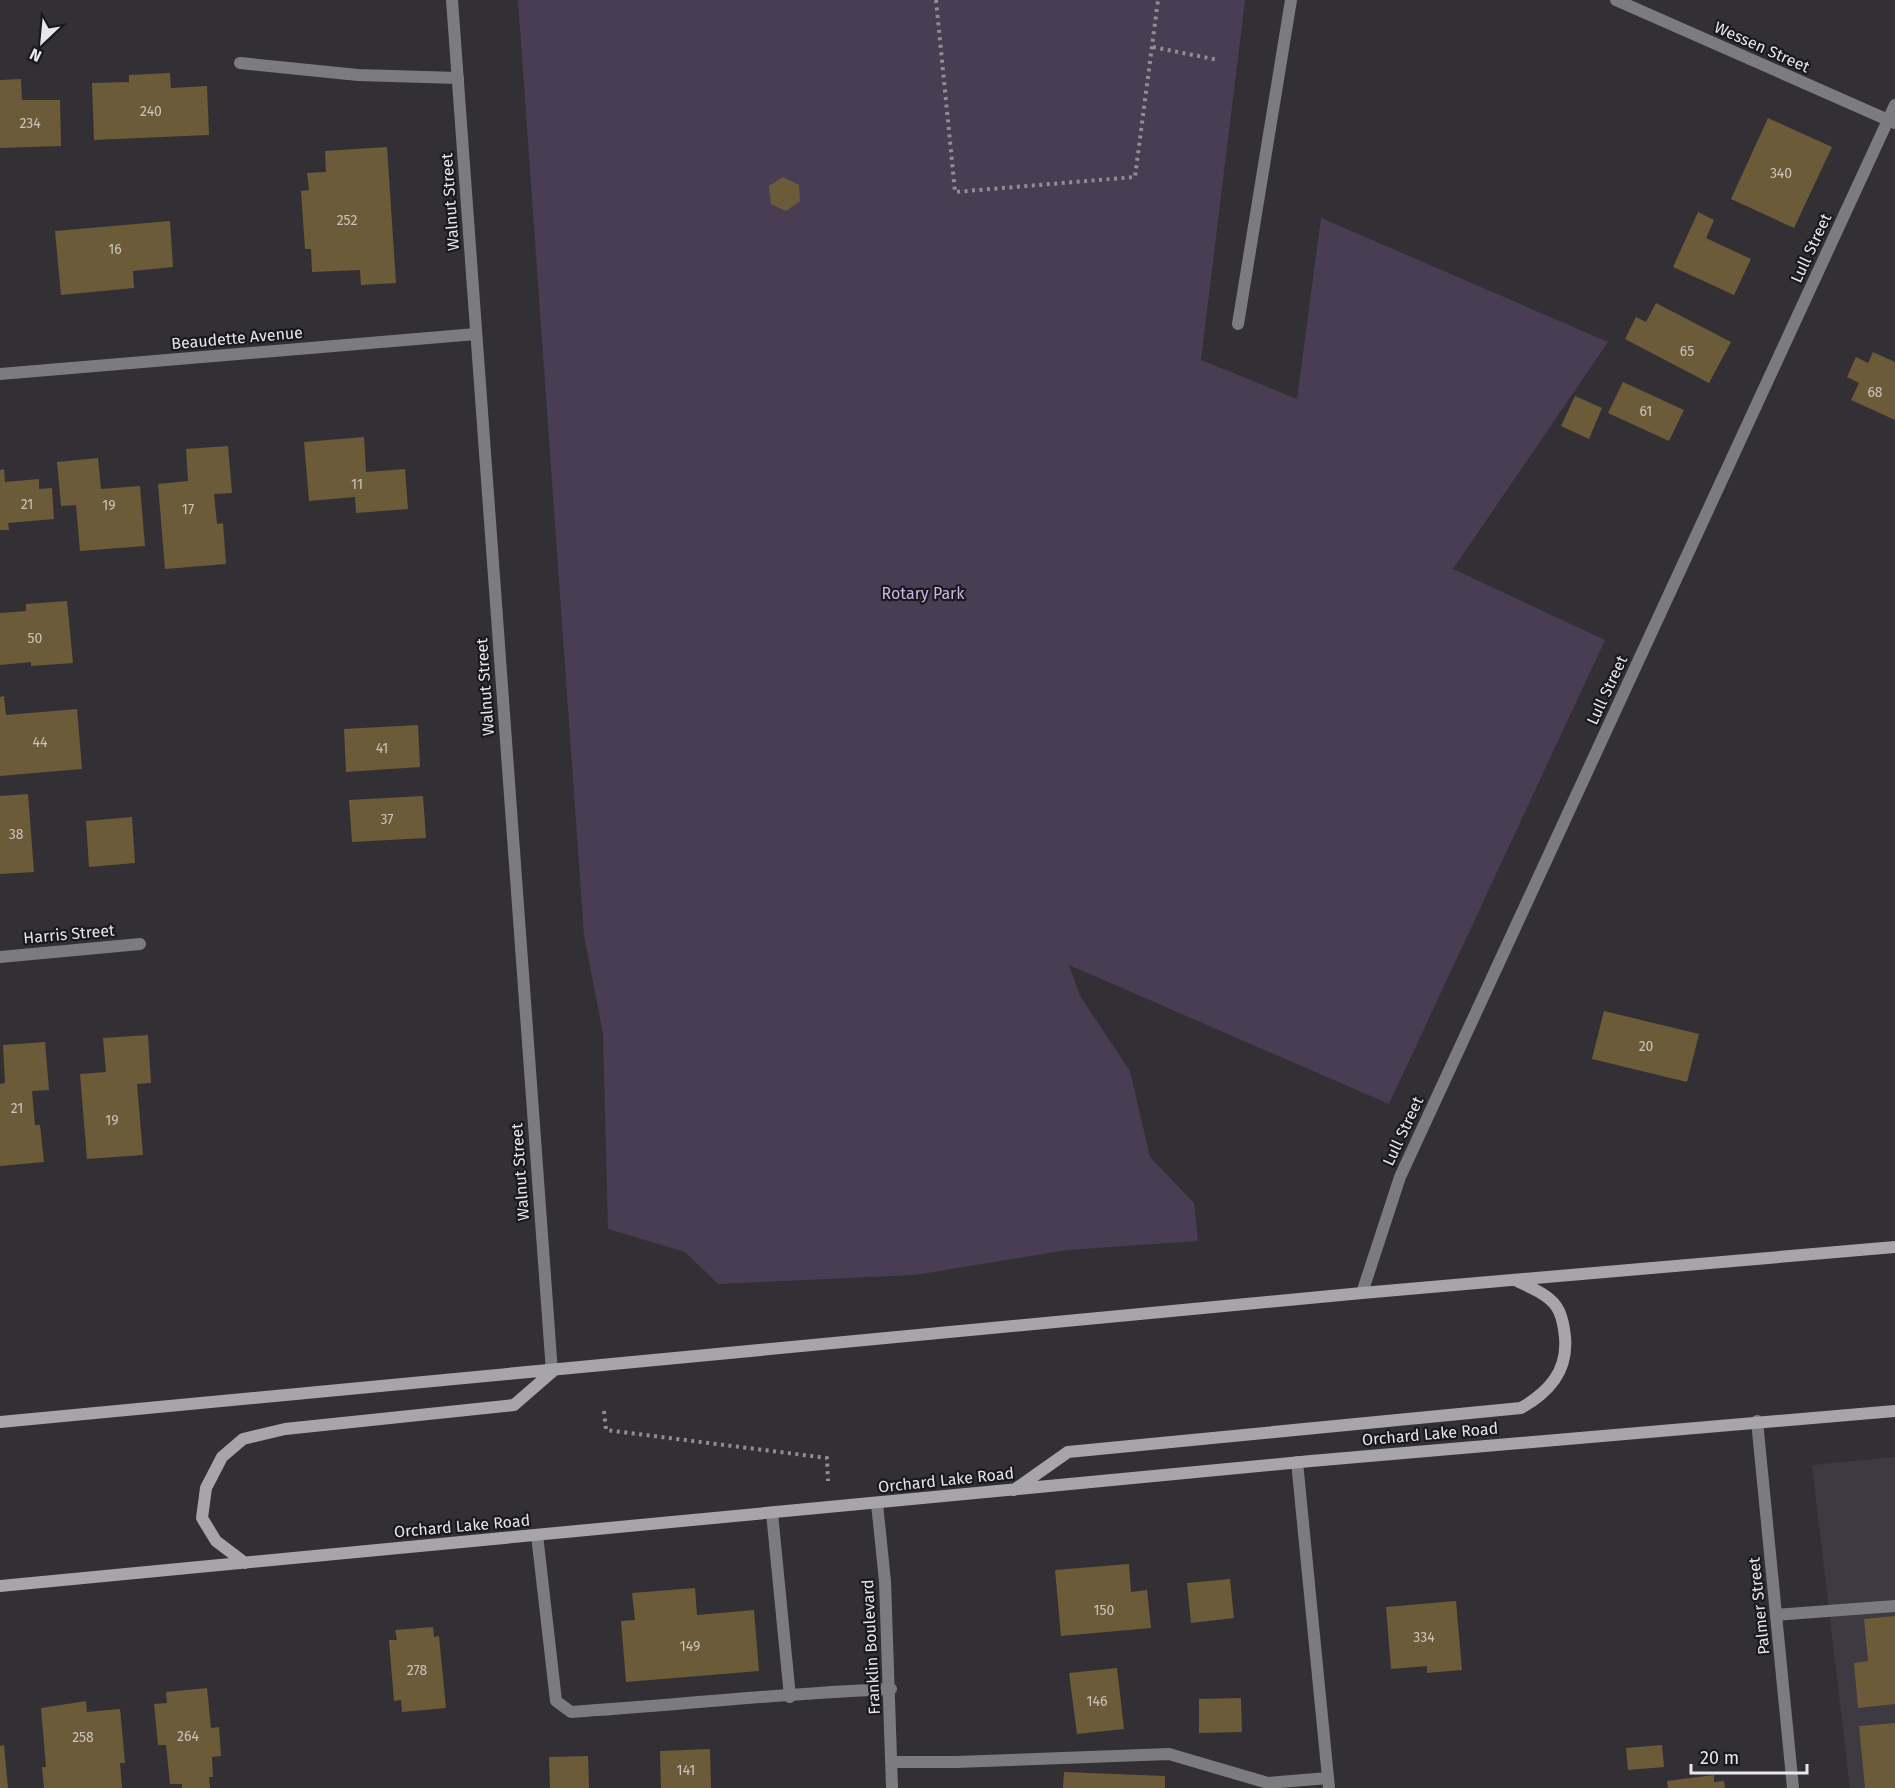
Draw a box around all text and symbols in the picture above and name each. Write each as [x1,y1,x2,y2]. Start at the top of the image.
north arrow [12,12,72,72]
street label: Wessen Street [1711,18,1813,77]
text: N [27,44,45,66]
house number: 240 [140,103,162,120]
house number: 234 [19,115,41,132]
street label: Walnut Street [437,152,463,252]
house number: 340 [1770,165,1792,182]
street label: Lull Street [1787,210,1835,286]
house number: 252 [337,212,357,229]
house number: 16 [108,241,122,258]
street label: Beaudette Avenue [170,323,304,353]
house number: 65 [1680,343,1694,360]
house number: 68 [1867,384,1883,401]
house number: 61 [1640,403,1652,420]
house number: 11 [351,476,363,493]
house number: 21 [21,496,33,513]
house number: 19 [102,497,116,514]
house number: 17 [182,501,194,518]
park label: Rotary Park [882,584,965,603]
house number: 50 [28,630,43,647]
street label: Walnut Street [472,637,498,737]
street label: Lull Street [1583,652,1631,728]
house number: 44 [33,734,48,751]
house number: 41 [376,740,388,757]
house number: 37 [380,811,394,828]
house number: 38 [9,826,24,843]
street label: Harris Street [23,921,116,947]
house number: 20 [1639,1038,1654,1055]
street label: Lull Street [1379,1093,1427,1169]
house number: 21 [11,1100,23,1117]
house number: 19 [105,1112,119,1129]
street label: Walnut Street [507,1122,533,1222]
street label: Orchard Lake Road [1361,1419,1499,1449]
street label: Orchard Lake Road [877,1463,1015,1497]
street label: Orchard Lake Road [393,1511,531,1541]
street label: Palmer Street [1744,1556,1774,1656]
street label: Franklin Boulevard [858,1579,884,1715]
house number: 150 [1094,1602,1115,1619]
house number: 334 [1413,1629,1435,1646]
house number: 149 [680,1638,700,1655]
house number: 278 [407,1662,427,1679]
house number: 146 [1087,1693,1107,1710]
house number: 264 [177,1728,199,1745]
house number: 258 [72,1729,94,1746]
scale bar [1691,1737,1806,1775]
text: 20 m [1700,1747,1739,1769]
house number: 141 [677,1762,695,1779]

